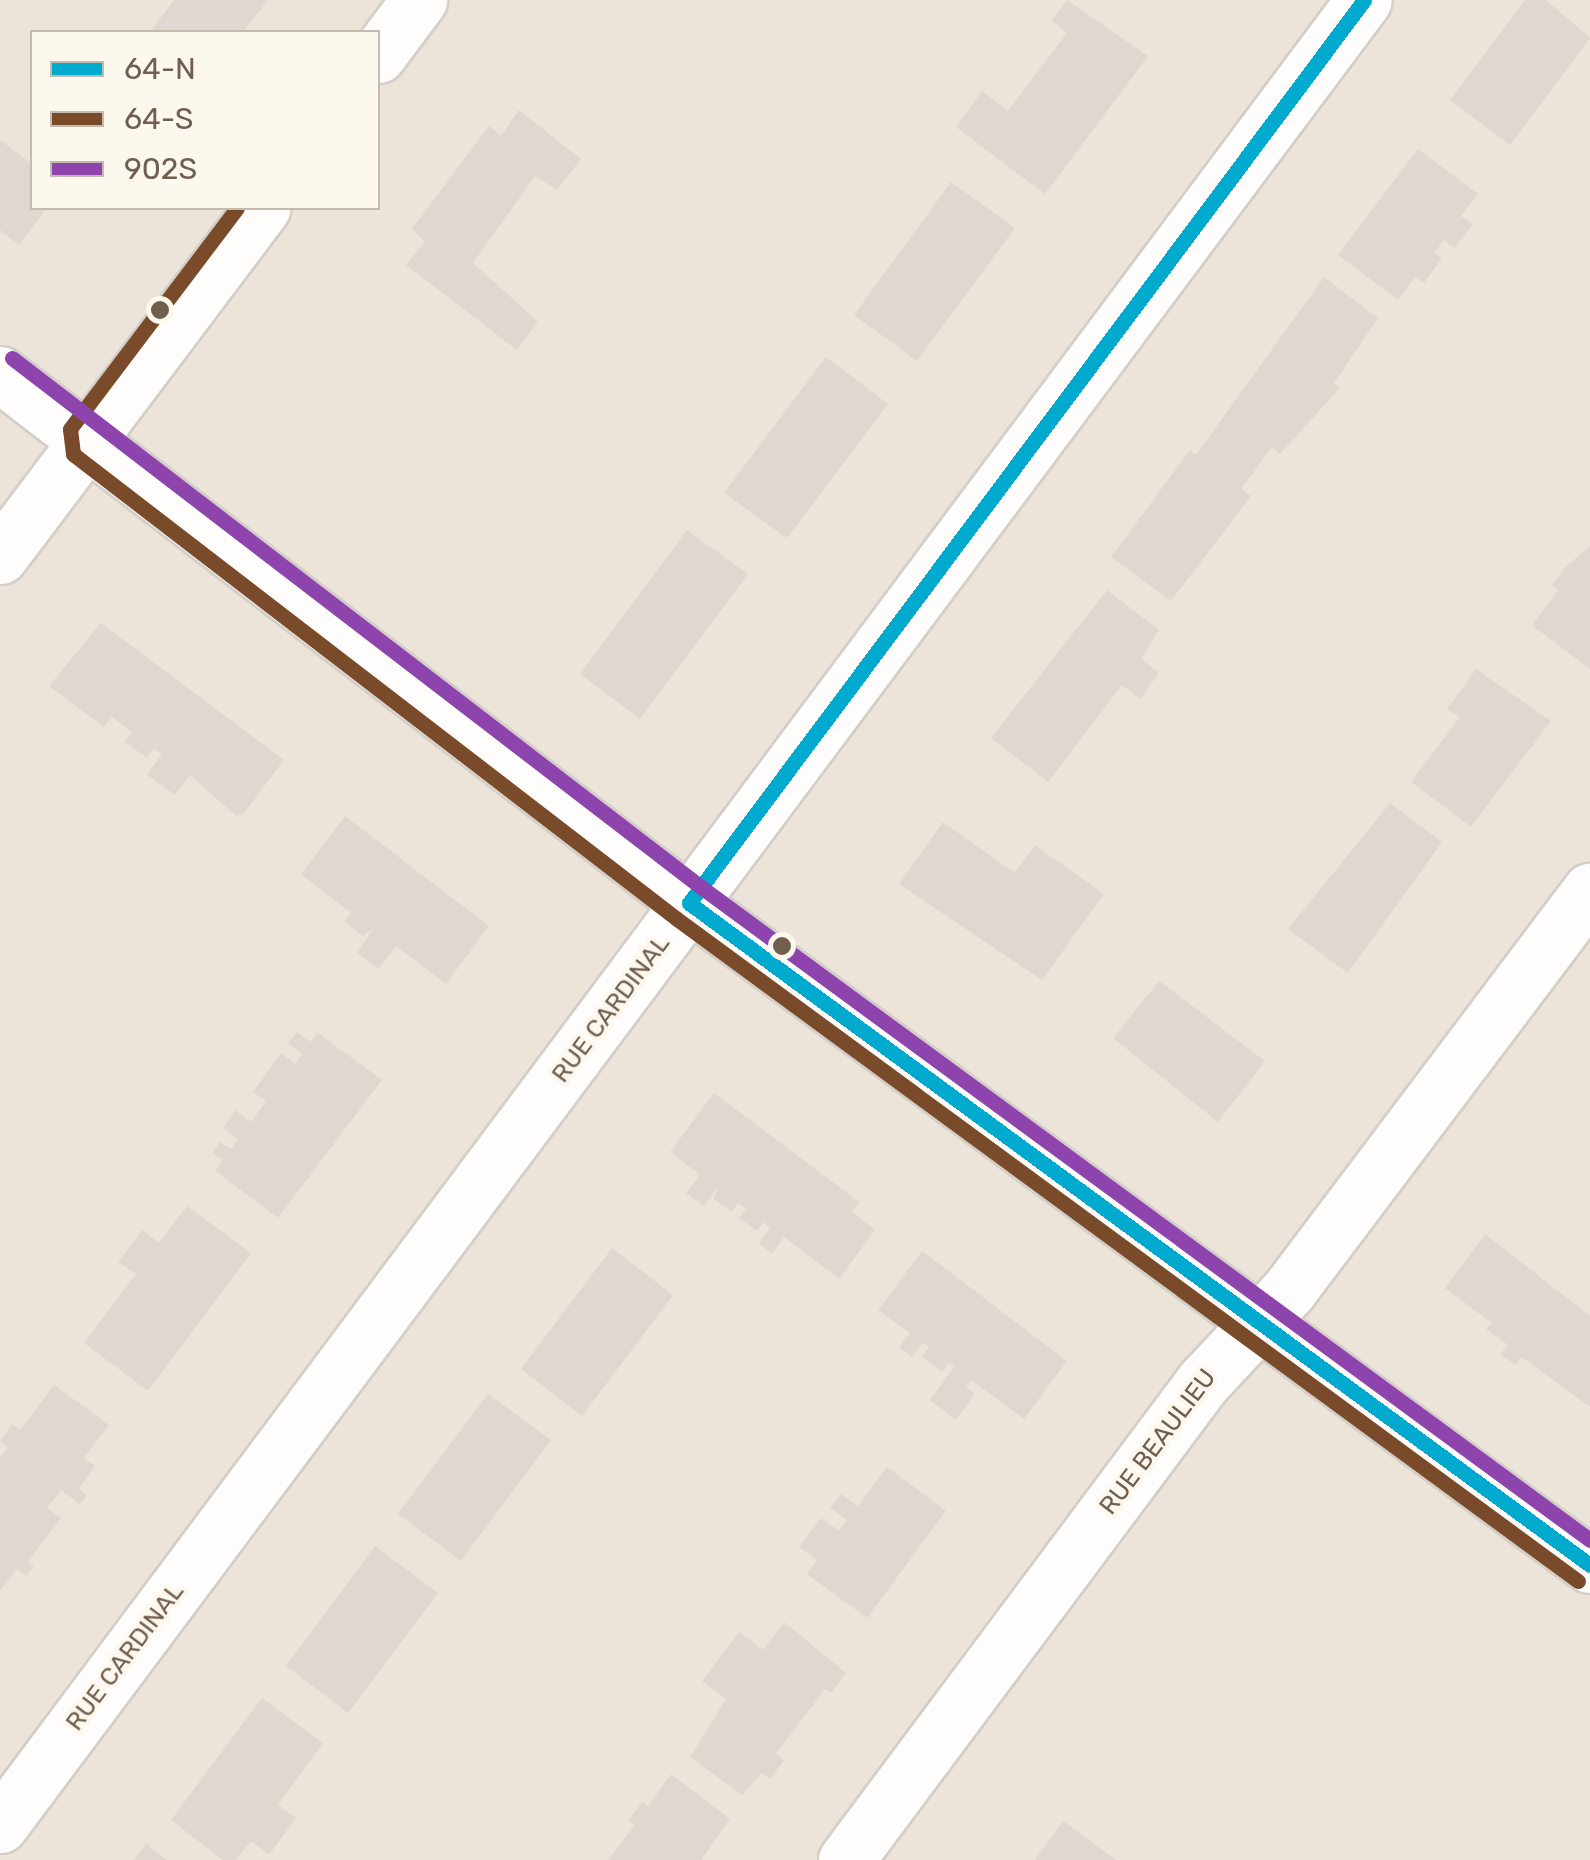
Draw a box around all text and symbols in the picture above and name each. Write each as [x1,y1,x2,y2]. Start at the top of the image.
legend [30,30,380,210]
text: 64-N [124,51,196,87]
text: 64-S [124,101,193,137]
text: 902S [124,151,197,187]
unlabelled marker [150,300,170,320]
street label: RUE CARDINAL [546,929,676,1089]
unlabelled marker [772,936,792,956]
street label: RUE BEAULIEU [1093,1363,1223,1521]
street label: RUE CARDINAL [60,1577,190,1737]

